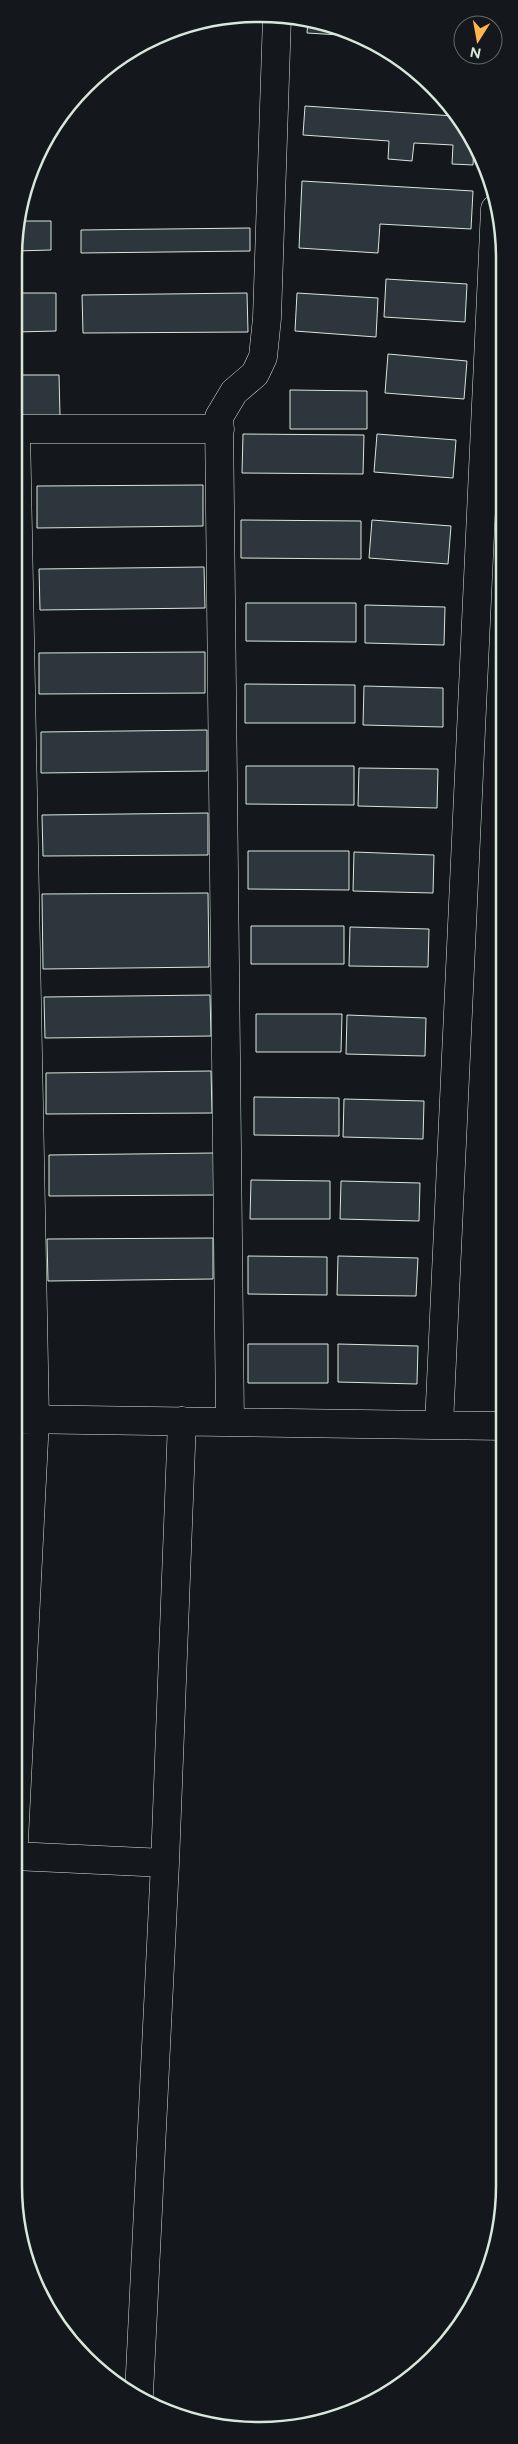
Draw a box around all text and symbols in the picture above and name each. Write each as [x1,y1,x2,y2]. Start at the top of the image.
north arrow [453,15,503,65]
text: N [469,43,483,62]

